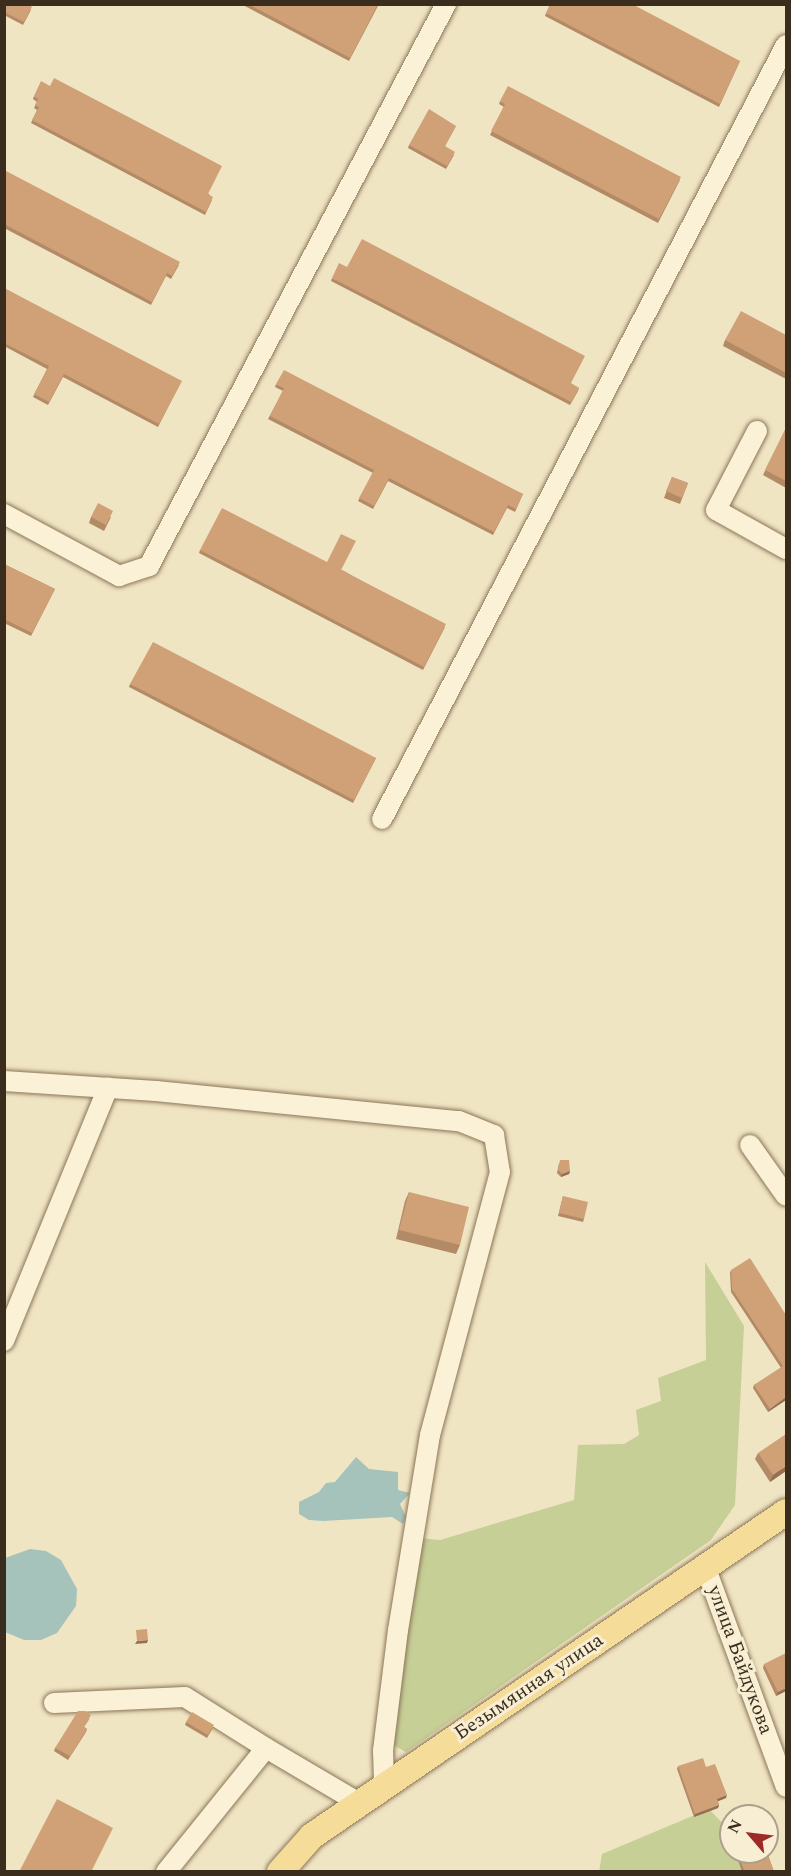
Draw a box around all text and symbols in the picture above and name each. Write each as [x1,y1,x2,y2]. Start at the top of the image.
street label: улица Байдукова [702,1582,778,1738]
street label: Безымянная улица [450,1628,608,1746]
north arrow [719,1804,779,1864]
text: N [721,1815,749,1838]

